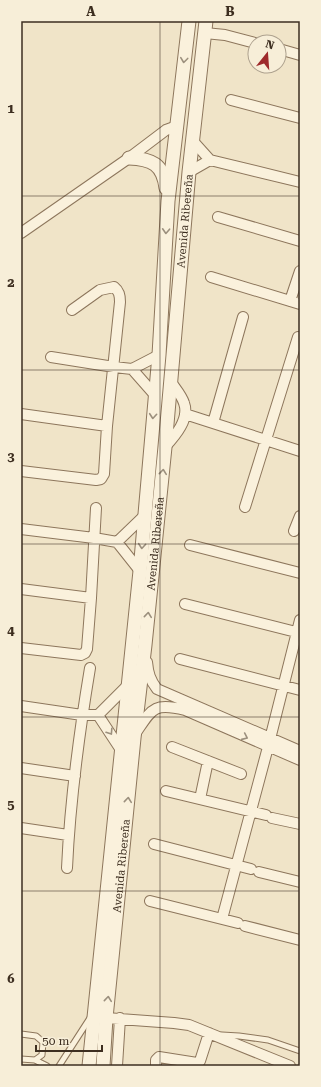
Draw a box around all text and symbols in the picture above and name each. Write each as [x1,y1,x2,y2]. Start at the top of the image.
text: A [86,4,96,19]
text: B [225,4,235,19]
north arrow [247,34,287,74]
text: N [264,37,276,53]
one-way arrow [180,57,189,63]
text: 1 [7,101,15,116]
street label: Avenida Ribereña [175,174,196,268]
one-way arrow [162,228,170,234]
text: 2 [7,275,15,290]
one-way arrow [148,413,157,419]
text: 3 [7,449,15,464]
one-way arrow [158,469,167,475]
street label: Avenida Ribereña [145,496,167,591]
one-way arrow [137,543,146,549]
one-way arrow [144,612,153,618]
text: 4 [7,623,15,638]
one-way arrow [105,728,113,735]
one-way arrow [241,732,249,740]
text: 5 [7,797,15,812]
one-way arrow [123,797,132,803]
street label: Avenida Ribereña [111,819,133,913]
text: 6 [7,971,15,986]
one-way arrow [103,996,112,1002]
scale bar [36,1027,102,1053]
text: 50 m [42,1034,69,1048]

